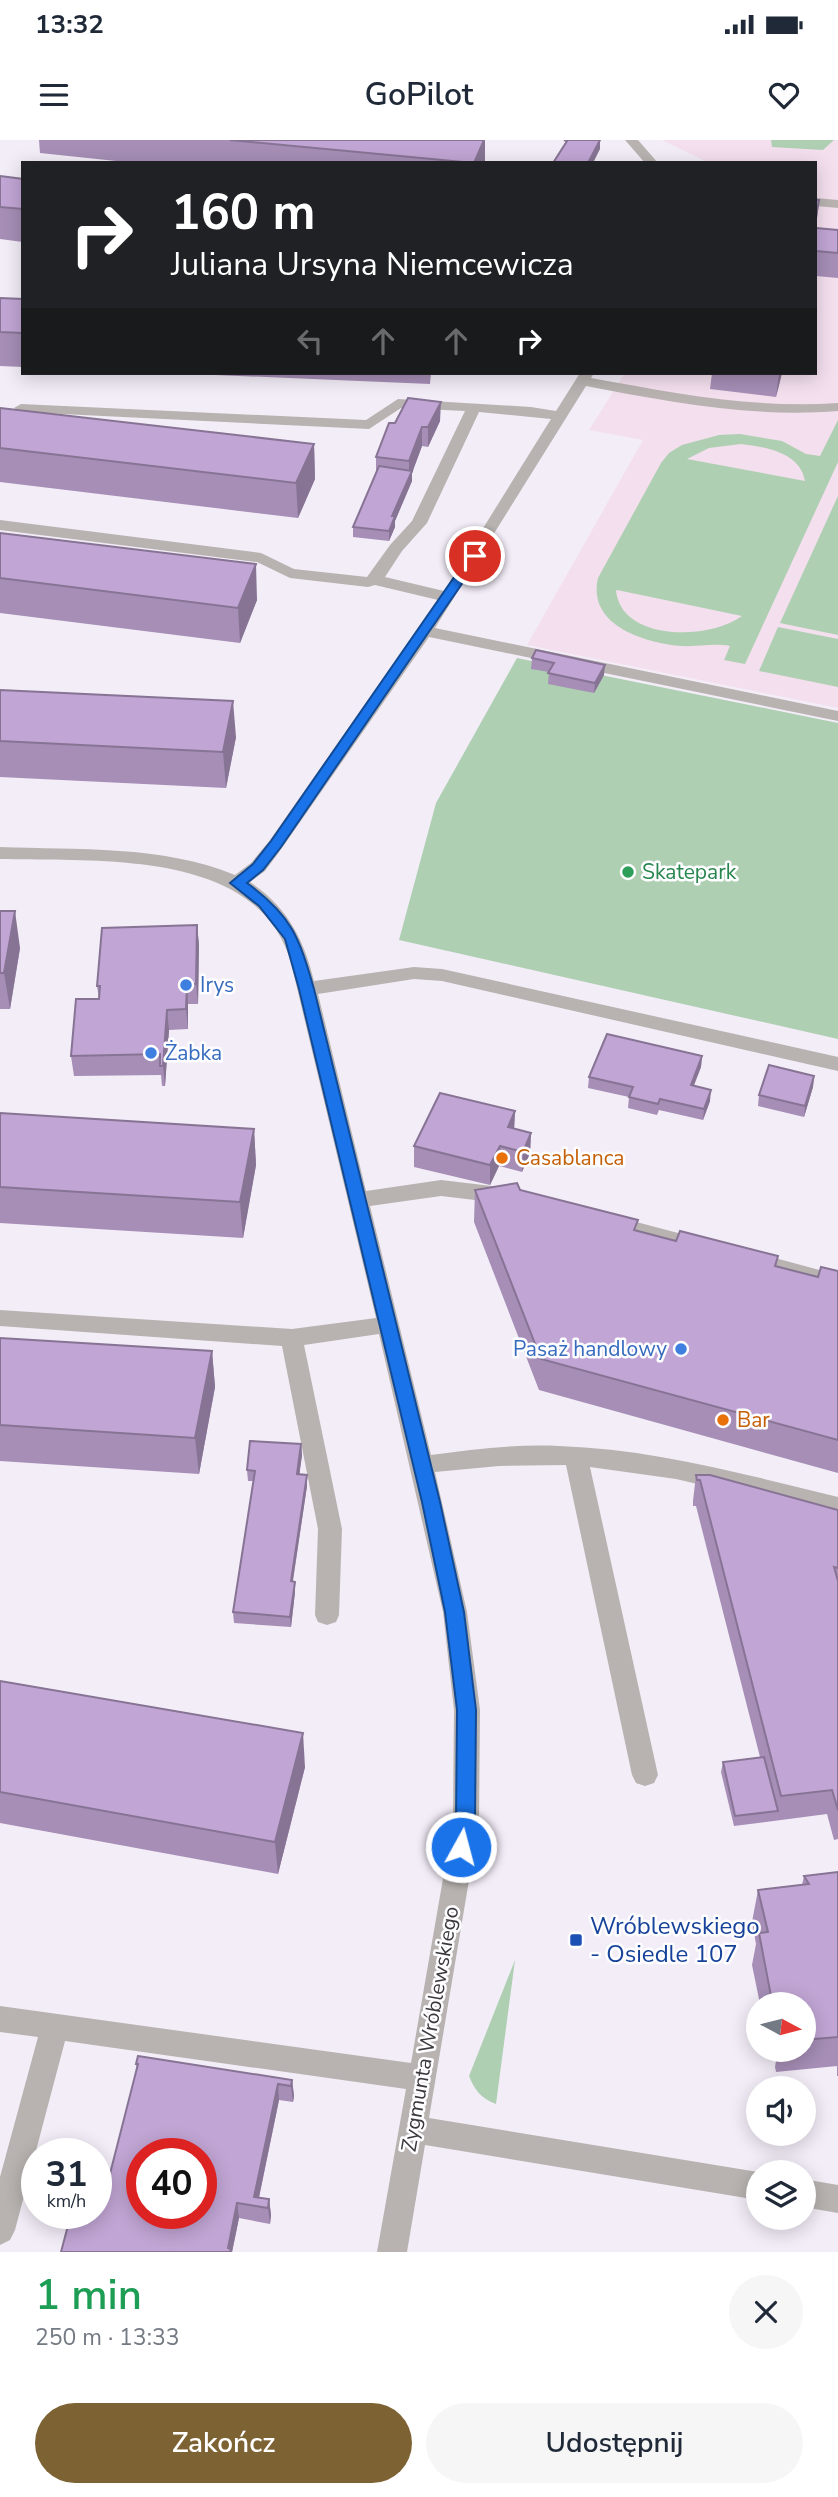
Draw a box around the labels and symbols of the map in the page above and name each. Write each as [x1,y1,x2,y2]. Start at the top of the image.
pin [445,526,505,586]
place label: Skatepark [642,858,737,886]
marker: Skatepark [620,864,636,880]
place label: Irys [200,971,234,999]
marker: Irys [178,977,194,993]
place label: Żabka [165,1039,222,1067]
marker: Żabka [143,1045,159,1061]
place label: Casablanca [516,1144,624,1172]
marker: Casablanca [494,1150,510,1166]
place label: Pasaż handlowy [513,1335,667,1363]
marker: Pasaż handlowy [673,1341,689,1357]
place label: Bar [737,1406,770,1434]
marker: Bar [715,1412,731,1428]
position arrow [424,1810,498,1884]
street label: Zygmunta Wróblewskiego [395,1904,465,2154]
place label: Wróblewskiego - Osiedle 107 [590,1910,760,1970]
marker: Wróblewskiego - Osiedle 107 [568,1932,584,1948]
north arrow [746,1992,816,2062]
speed limit sign: 40 [126,2138,217,2229]

